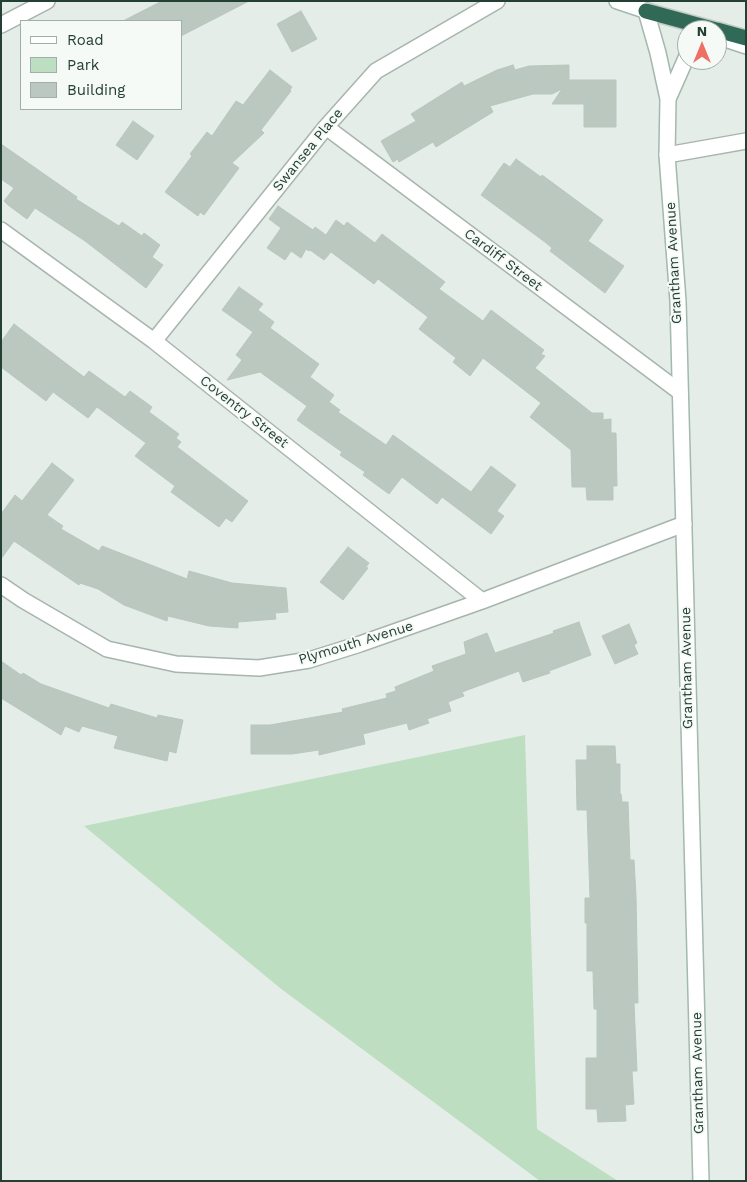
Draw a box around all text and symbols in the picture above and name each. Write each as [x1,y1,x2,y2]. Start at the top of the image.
legend [20,20,182,110]
north arrow [677,20,727,70]
text: N [697,23,707,39]
text: Road [67,31,104,49]
text: Park [67,56,99,74]
text: Building [67,81,125,99]
street label: Swansea Place [269,105,347,195]
street label: Grantham Avenue [662,202,686,324]
street label: Cardiff Street [461,225,545,295]
street label: Coventry Street [196,372,292,452]
street label: Grantham Avenue [678,607,696,729]
street label: Plymouth Avenue [297,618,415,668]
street label: Grantham Avenue [689,1012,707,1134]

